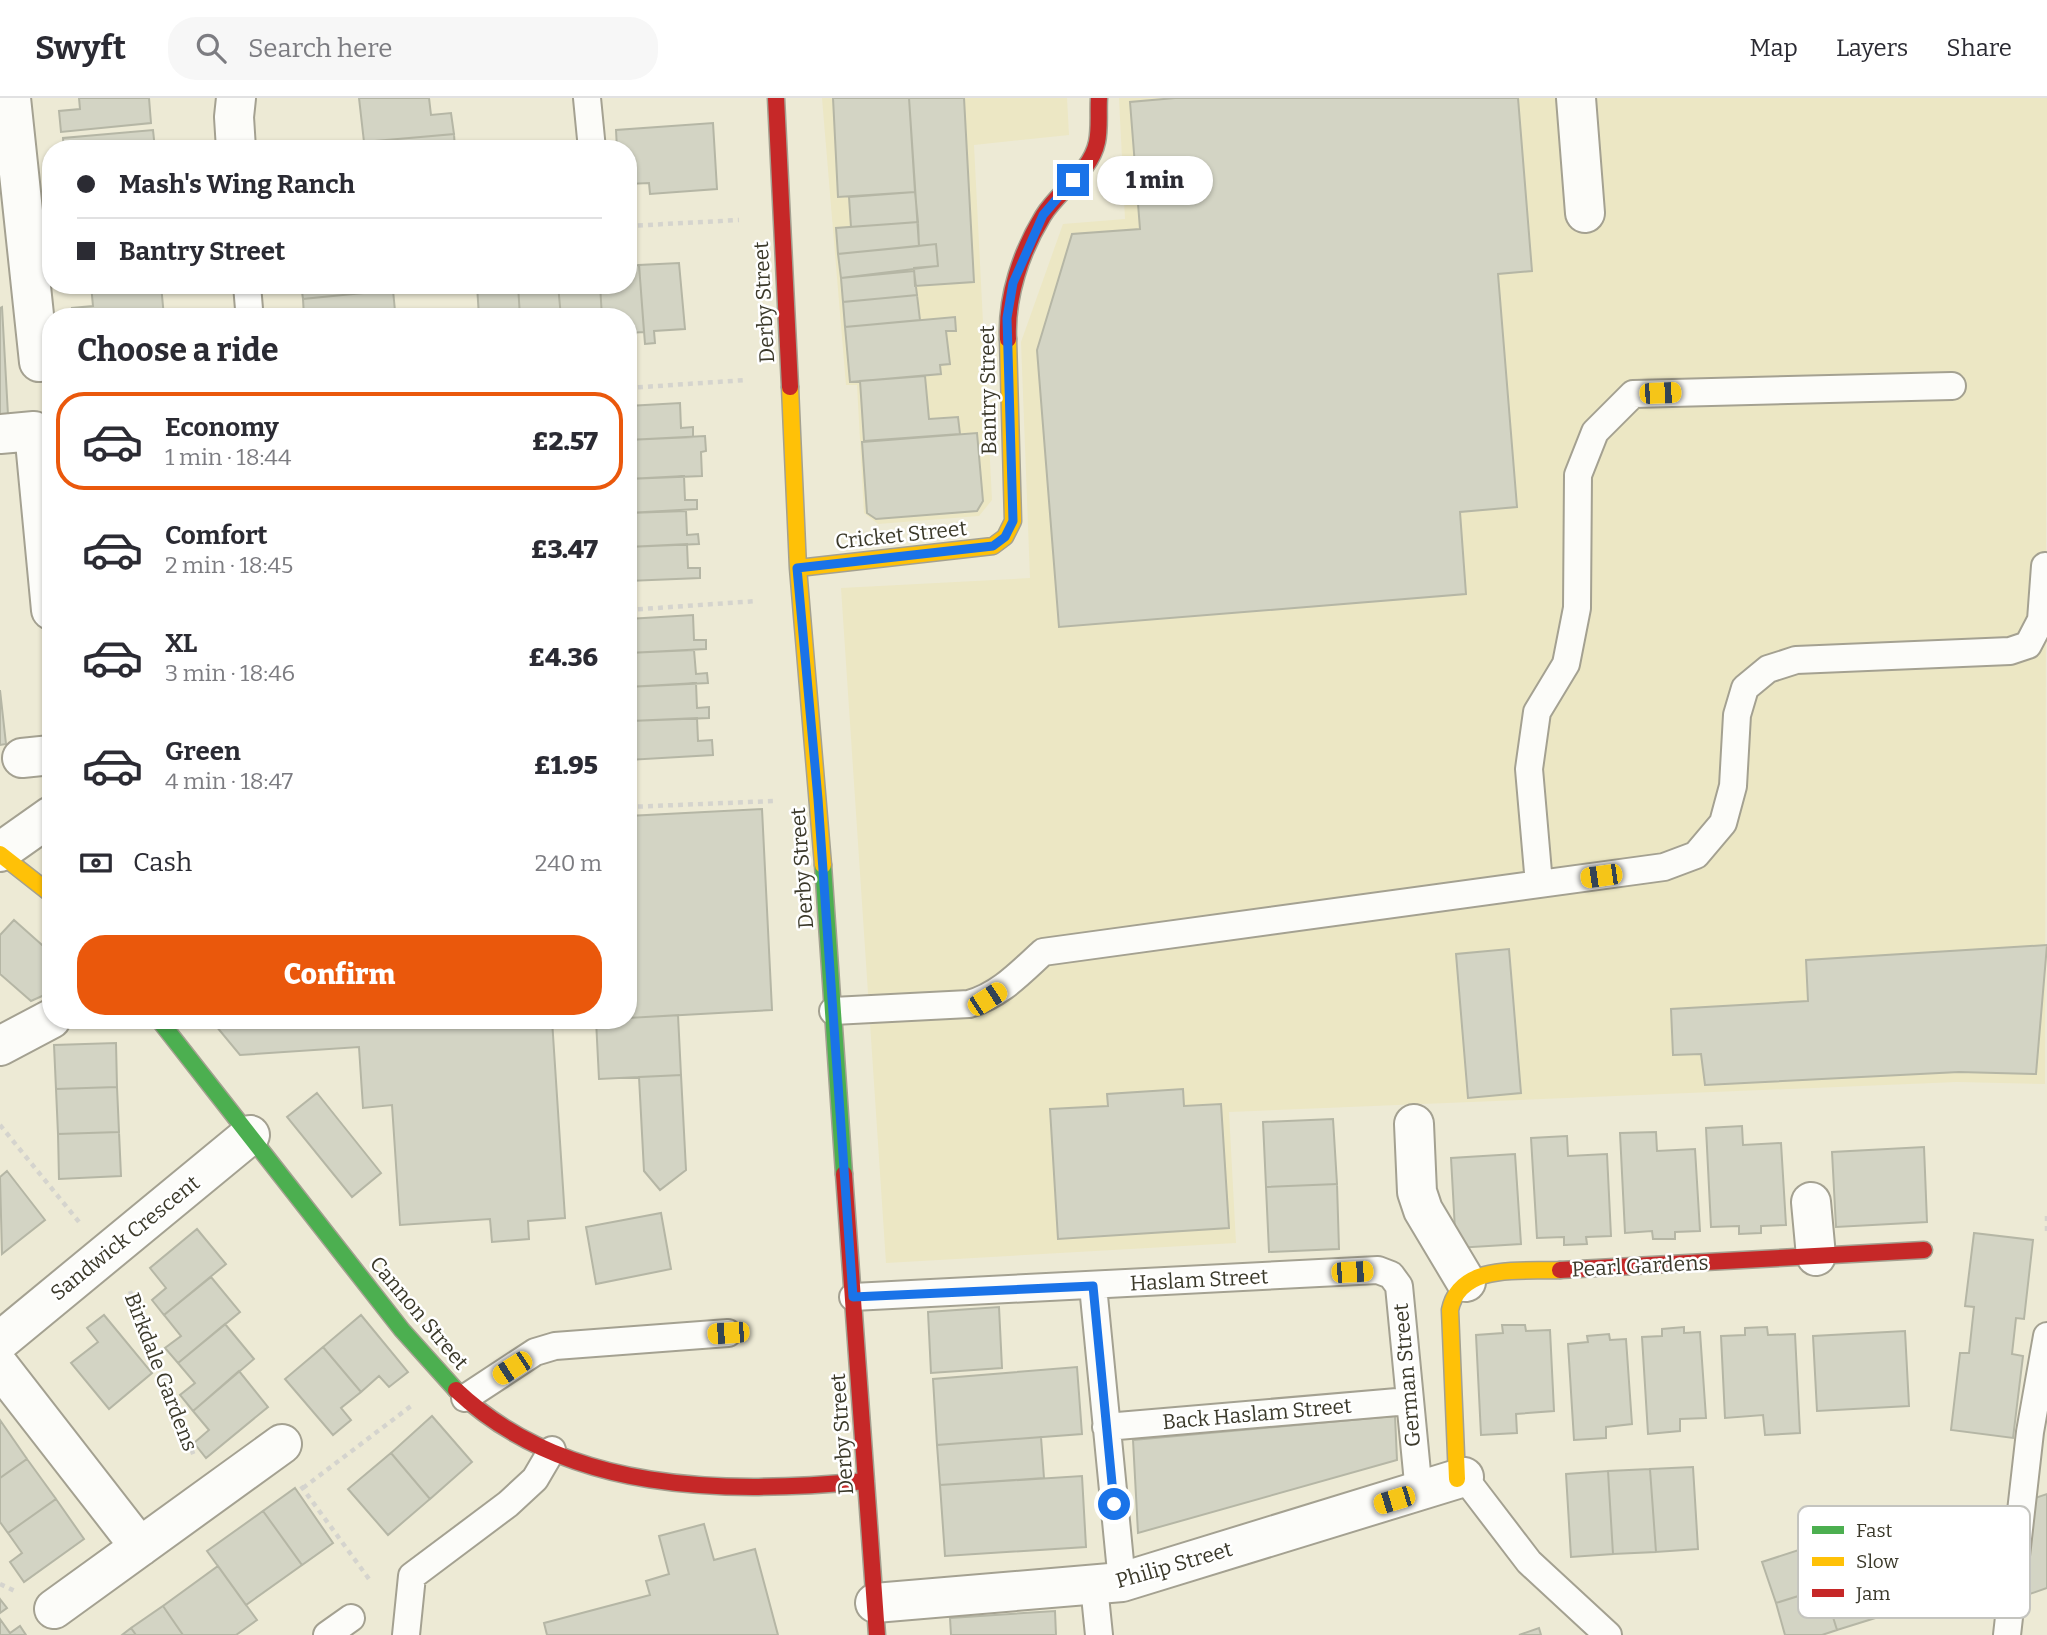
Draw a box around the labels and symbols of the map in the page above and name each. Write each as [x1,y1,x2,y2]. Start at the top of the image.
callout: 1 min [1098,155,1213,204]
route end [1057,164,1089,196]
street label: Derby Street [748,240,780,363]
street label: Bantry Street [974,325,1002,455]
car [1639,382,1682,404]
street label: Cricket Street [834,515,969,555]
street label: Derby Street [785,806,819,930]
car [1579,863,1624,889]
car [964,979,1011,1019]
street label: Sandwick Crescent [45,1170,205,1306]
street label: Pearl Gardens [1571,1249,1709,1283]
street label: Cannon Street [364,1251,474,1375]
car [1331,1260,1374,1284]
street label: Haslam Street [1129,1263,1269,1297]
street label: Birkdale Gardens [119,1289,203,1455]
street label: German Street [1388,1302,1426,1448]
car [707,1321,750,1345]
car [489,1348,536,1388]
street label: Derby Street [825,1372,859,1496]
street label: Back Haslam Street [1161,1393,1353,1435]
car [1371,1484,1418,1516]
route start [1098,1488,1130,1520]
legend [1798,1506,2030,1618]
text: Fast [1856,1519,1893,1542]
street label: Philip Street [1113,1536,1236,1594]
text: Slow [1856,1550,1899,1573]
text: Jam [1855,1582,1890,1605]

